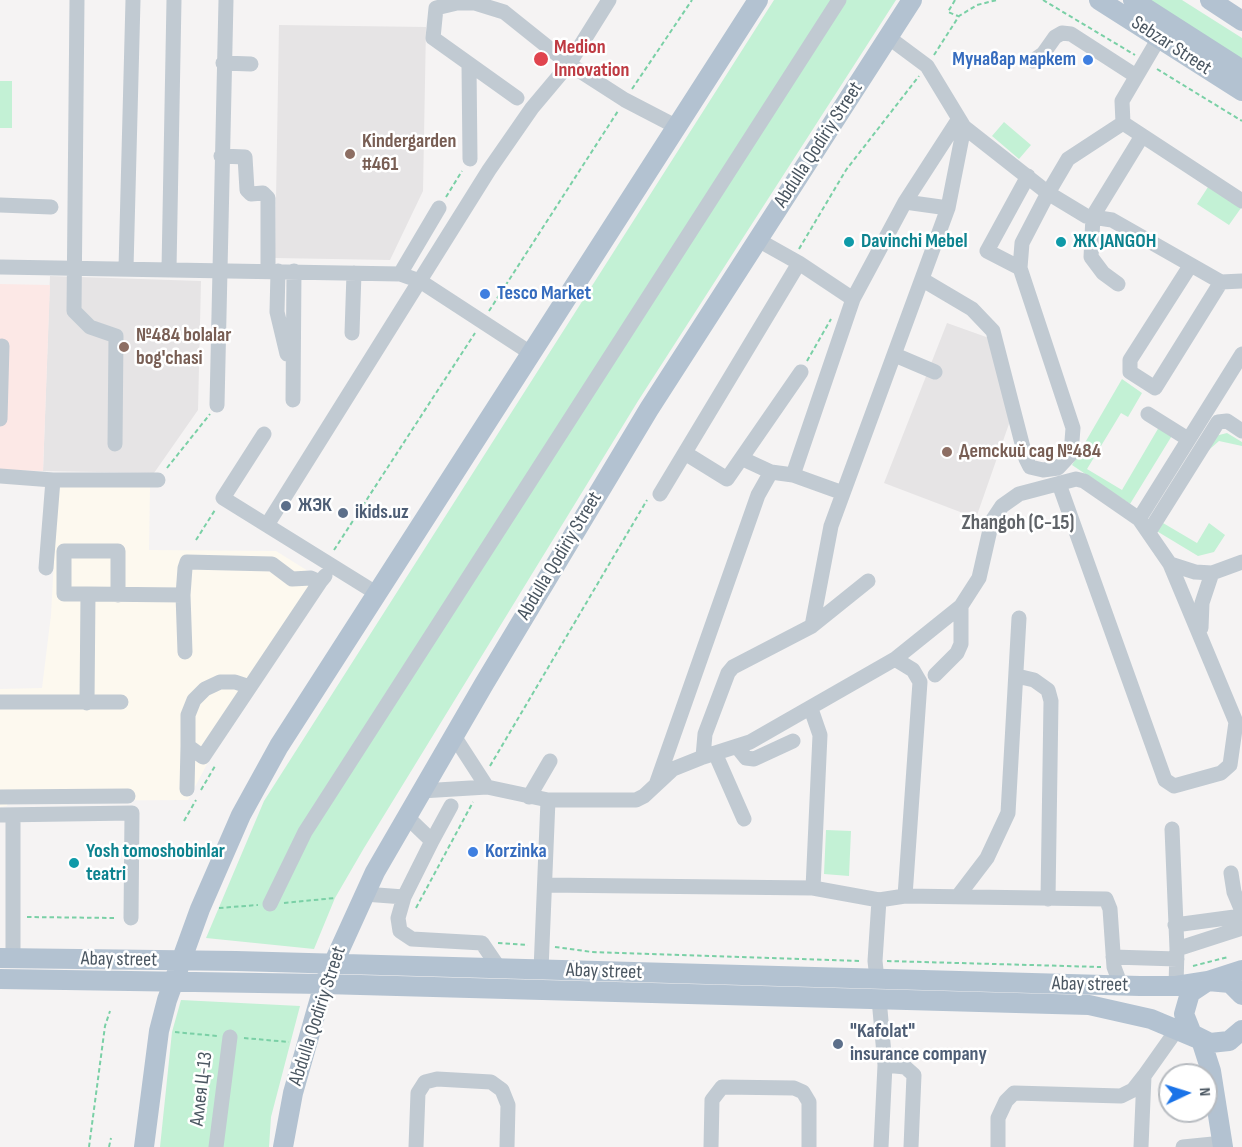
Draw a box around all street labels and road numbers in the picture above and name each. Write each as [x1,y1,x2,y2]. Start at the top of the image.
street label: Sebzar Street [1126,11,1216,81]
street label: Abdulla Qodiriy Street [769,78,869,212]
street label: Abdulla Qodiriy Street [512,488,608,624]
street label: Abdulla Qodiriy Street [284,943,352,1089]
street label: Abay street [81,947,157,973]
street label: Abay street [565,959,643,985]
street label: Abay street [1052,972,1128,998]
street label: Аллея Ц-13 [186,1051,218,1127]

